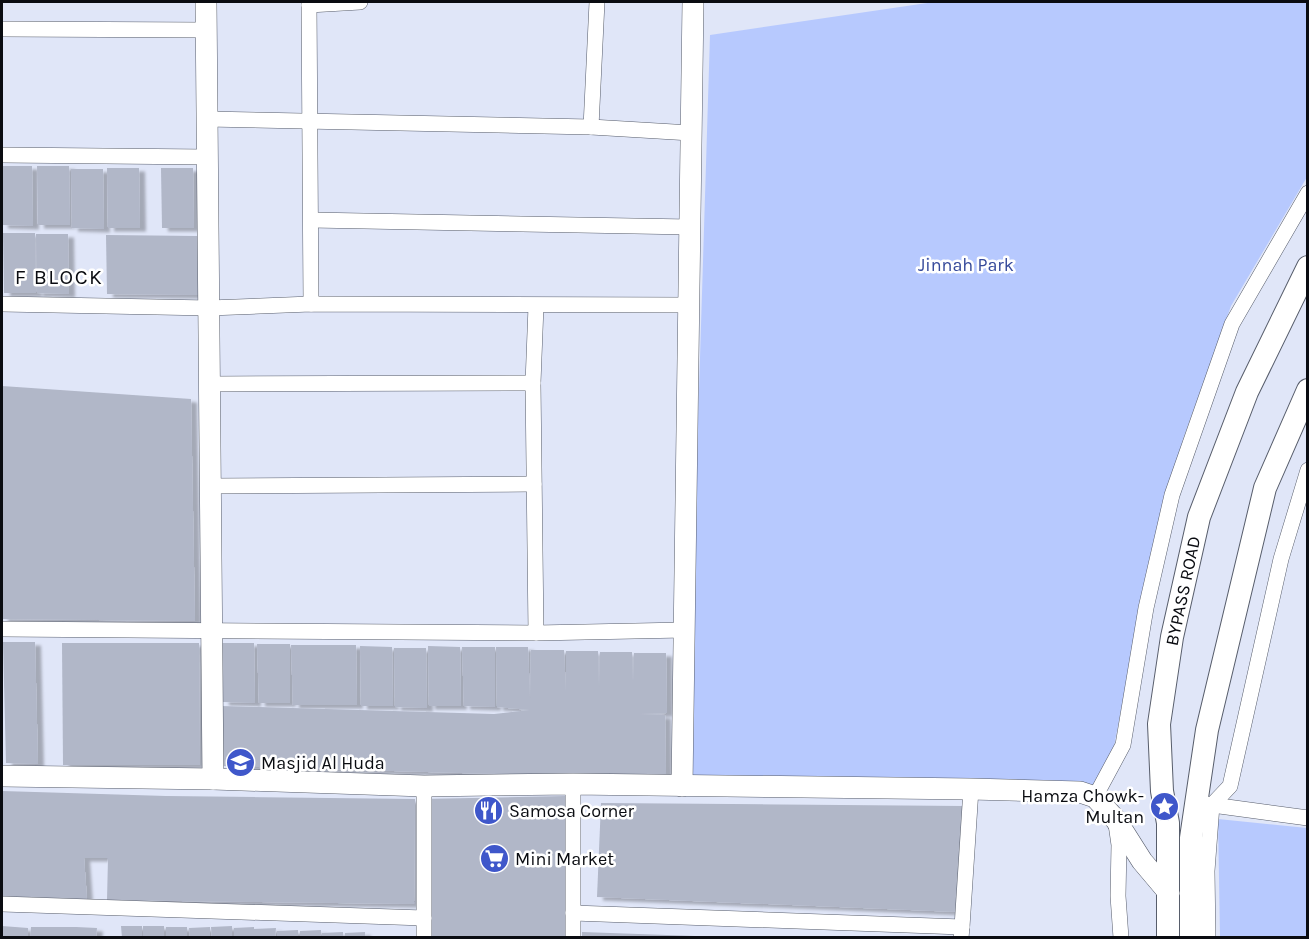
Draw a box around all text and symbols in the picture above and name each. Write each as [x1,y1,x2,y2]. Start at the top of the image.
park label: Jinnah Park [918,254,1014,276]
district label: F BLOCK [15,265,103,289]
street label: BYPASS ROAD [1161,534,1205,648]
school or university icon: Masjid Al Huda [224,747,256,779]
place label: Masjid Al Huda [261,752,385,774]
place label: Hamza Chowk- Multan [1021,785,1144,828]
place icon: Hamza Chowk- Multan [1149,790,1181,822]
restaurant icon: Samosa Corner [472,795,504,827]
place label: Samosa Corner [509,800,635,822]
supermarket icon: Mini Market [478,843,510,875]
place label: Mini Market [515,848,614,870]

